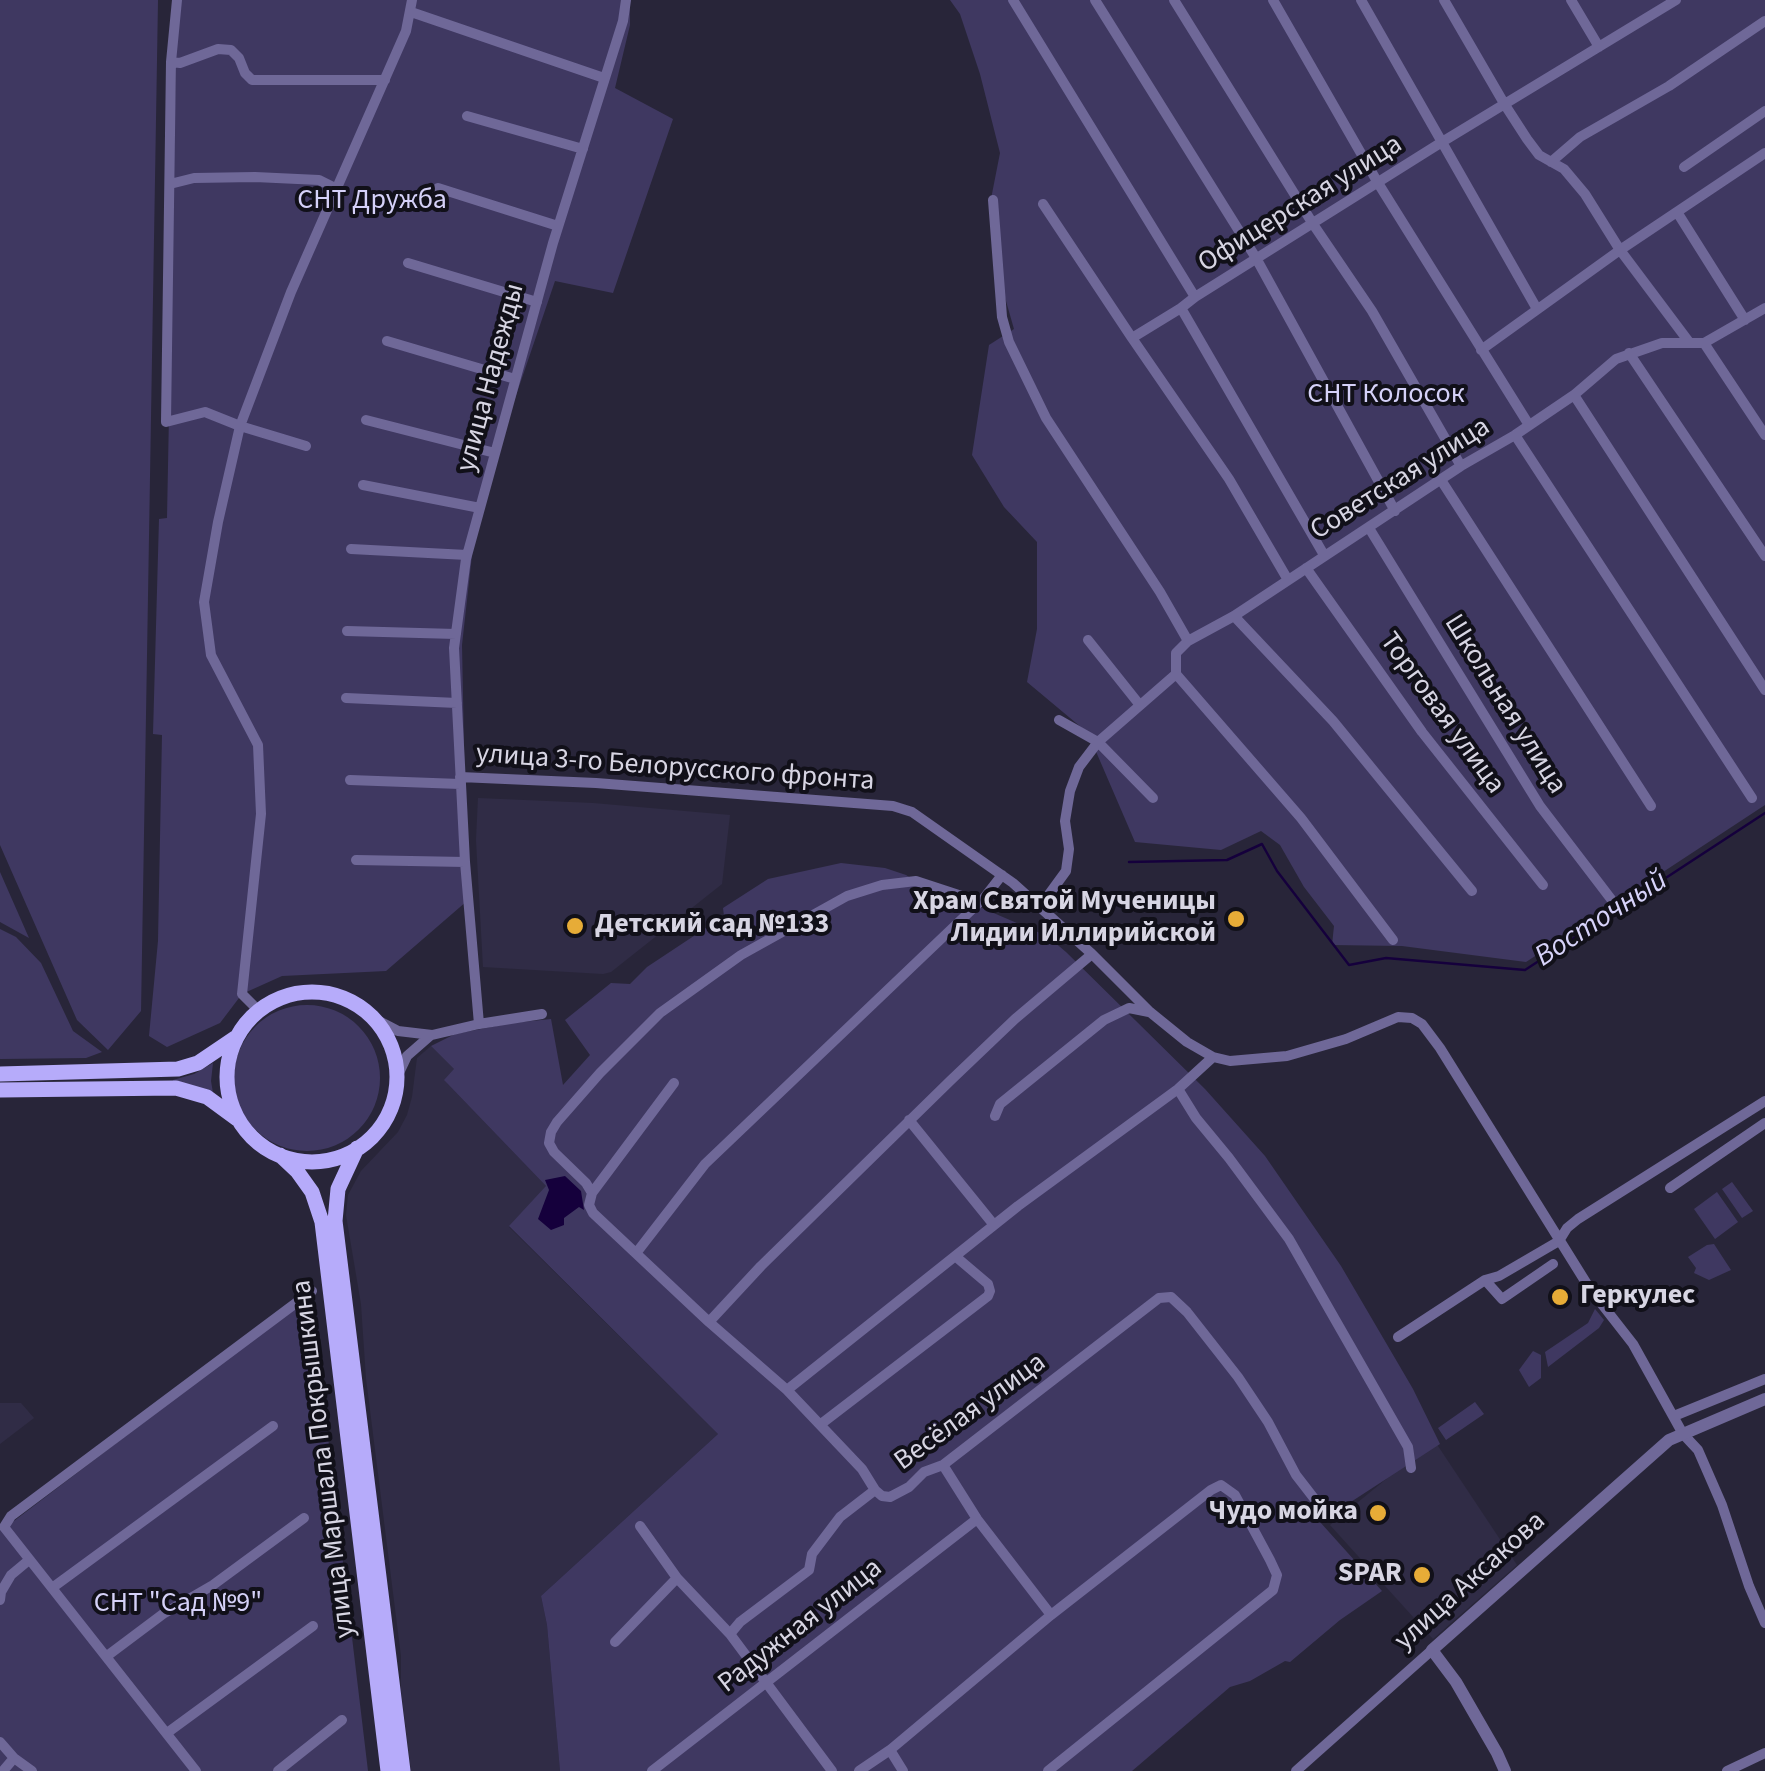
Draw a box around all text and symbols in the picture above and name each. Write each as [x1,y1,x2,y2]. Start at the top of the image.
street label: Офицерская улица [1193,129,1409,281]
park label: СНТ Дружба [297,185,447,219]
street label: улица Надежды [451,280,533,476]
park label: СНТ Колосок [1307,379,1465,413]
street label: Советская улица [1305,411,1497,549]
street label: Школьная улица [1435,609,1573,801]
street label: Торговая улица [1371,627,1511,801]
street label: улица 3-го Белорусского фронта [475,738,875,800]
water label: Восточный [1529,864,1675,976]
place label: Храм Святой Мученицы Лидии Иллирийской [913,886,1216,952]
marker: Храм Святой Мученицы Лидии Иллирийской [1225,908,1247,930]
place label: Детский сад №133 [595,909,829,943]
marker: Детский сад №133 [564,915,586,937]
street label: улица Маршала Покрышкина [286,1278,364,1640]
place label: Геркулес [1580,1280,1695,1314]
marker: Геркулес [1549,1286,1571,1308]
street label: Весёлая улица [889,1347,1053,1479]
place label: Чудо мойка [1209,1496,1358,1530]
marker: Чудо мойка [1367,1502,1389,1524]
street label: улица Аксакова [1389,1506,1553,1658]
street label: Радужная улица [712,1553,890,1701]
place label: SPAR [1338,1558,1402,1592]
marker: SPAR [1411,1564,1433,1586]
park label: СНТ "Сад №9" [94,1588,262,1622]

